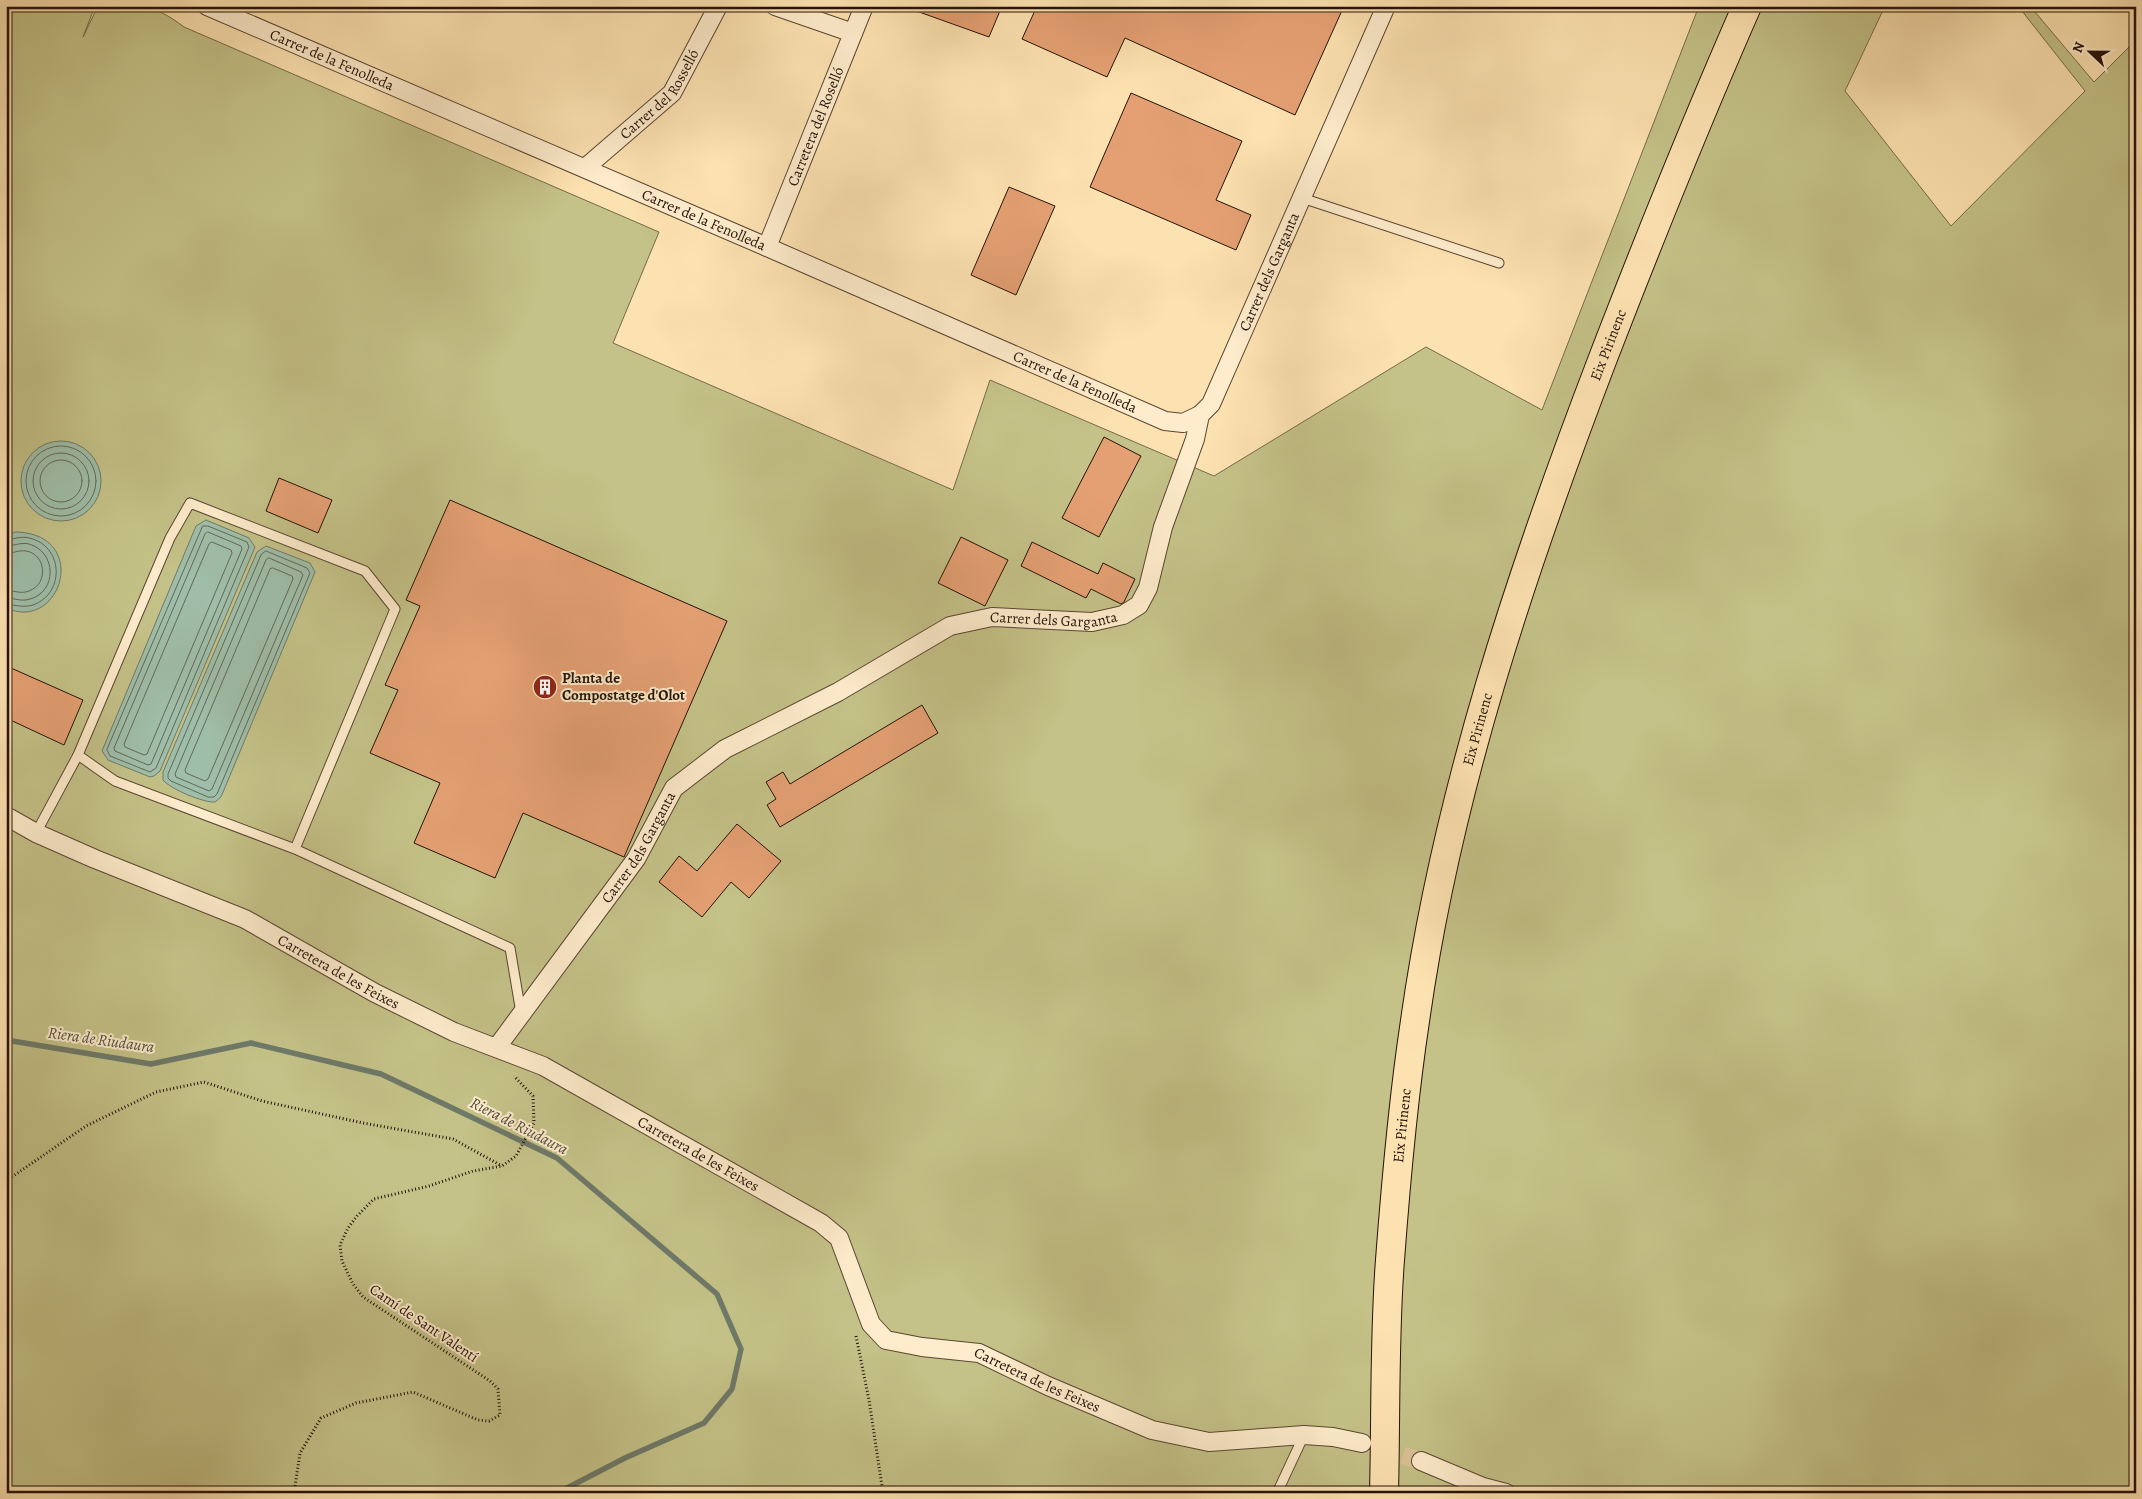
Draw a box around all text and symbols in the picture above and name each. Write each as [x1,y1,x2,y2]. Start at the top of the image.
street label: Carrer de la Fenolleda [267,24,397,95]
north arrow [2064,28,2114,78]
text: N [2068,39,2089,56]
street label: Carrer del Rosselló [615,46,703,144]
street label: Carretera del Roselló [783,64,849,189]
street label: Carrer de la Fenolleda [639,184,769,255]
street label: Carrer dels Garganta [1234,209,1304,334]
street label: Eix Pirinenc [1585,306,1631,383]
street label: Carrer de la Fenolleda [1010,346,1140,418]
street label: Carrer dels Garganta [990,607,1119,632]
place label: Planta de Compostatge d'Olot [562,668,685,705]
building icon: Planta de Compostatge d'Olot [532,674,558,700]
street label: Eix Pirinenc [1458,691,1497,768]
street label: Carrer dels Garganta [597,788,680,907]
street label: Carretera de les Feixes [274,930,403,1014]
water label: Riera de Riudaura [46,1022,156,1058]
street label: Eix Pirinenc [1388,1087,1416,1164]
water label: Riera de Riudaura [466,1092,572,1160]
street label: Carretera de les Feixes [634,1112,763,1196]
street label: Camí de Sant Valentí [366,1279,482,1367]
street label: Carretera de les Feixes [971,1342,1103,1417]

